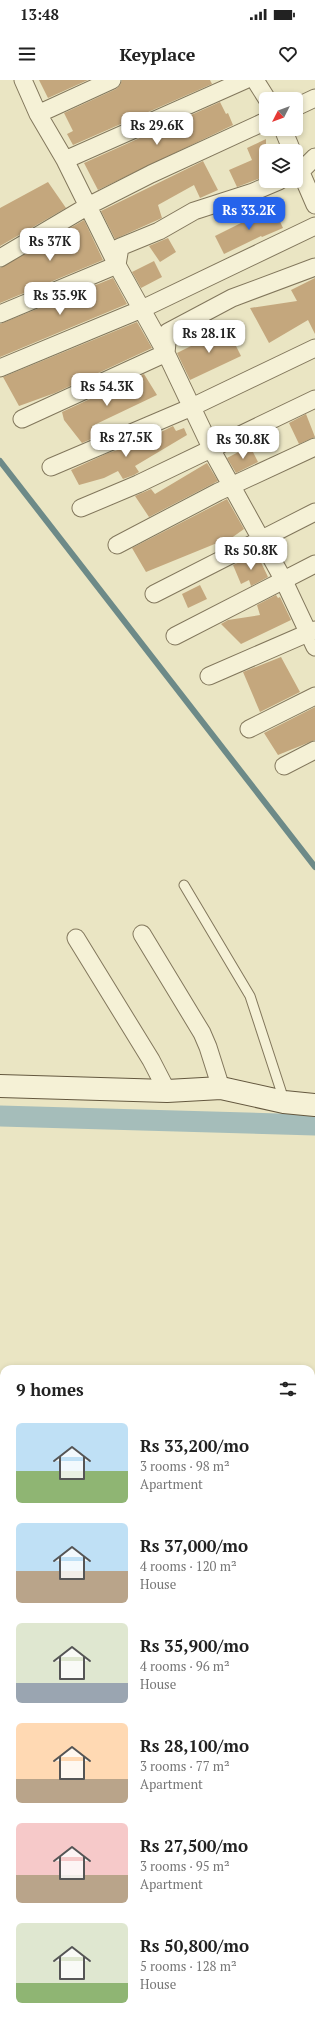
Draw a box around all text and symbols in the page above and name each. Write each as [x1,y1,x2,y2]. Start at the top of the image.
text: 13:48 [20,4,59,24]
text: Keyplace [120,42,195,66]
icon: menu [16,43,38,65]
icon: heart [277,43,299,65]
north arrow [259,92,303,136]
map controls [259,92,303,188]
pin: Rs 29.6K [116,112,198,146]
text: Rs 29.6K [130,116,184,134]
button: layers [259,144,303,188]
pin: Rs 33.2K [208,197,290,231]
text: Rs 33.2K [222,201,276,219]
pin: Rs 37K [17,228,83,262]
text: Rs 37K [29,232,71,250]
pin: Rs 35.9K [19,282,101,316]
text: Rs 35.9K [33,286,87,304]
pin: Rs 28.1K [168,320,250,354]
text: Rs 28.1K [182,324,236,342]
pin: Rs 54.3K [66,373,148,407]
text: Rs 54.3K [80,377,134,395]
pin: Rs 27.5K [85,424,167,458]
pin: Rs 30.8K [202,426,284,460]
text: Rs 27.5K [100,428,152,446]
text: Rs 30.8K [216,430,270,448]
pin: Rs 50.8K [210,537,292,571]
text: Rs 50.8K [224,541,278,559]
text: 9 homes [16,1378,84,1401]
icon: filters [277,1378,299,1400]
text: Rs 33,200/mo [140,1434,249,1457]
icon: home [48,1439,96,1487]
text: 3 rooms · 98 m² [140,1457,230,1475]
text: Apartment [140,1475,203,1493]
text: Rs 37,000/mo [140,1534,248,1557]
icon: home [48,1539,96,1587]
text: 4 rooms · 120 m² [140,1557,237,1575]
text: House [140,1575,176,1593]
text: Rs 35,900/mo [140,1634,249,1657]
icon: home [48,1639,96,1687]
text: 4 rooms · 96 m² [140,1657,230,1675]
text: House [140,1675,176,1693]
text: Rs 28,100/mo [140,1734,249,1757]
icon: home [48,1739,96,1787]
text: 3 rooms · 77 m² [140,1757,230,1775]
text: Apartment [140,1775,203,1793]
text: Rs 27,500/mo [140,1834,248,1857]
icon: home [48,1839,96,1887]
text: 3 rooms · 95 m² [140,1857,230,1875]
text: Apartment [140,1875,203,1893]
text: Rs 50,800/mo [140,1934,249,1957]
icon: home [48,1939,96,1987]
text: 5 rooms · 128 m² [140,1957,237,1975]
text: House [140,1975,176,1993]

